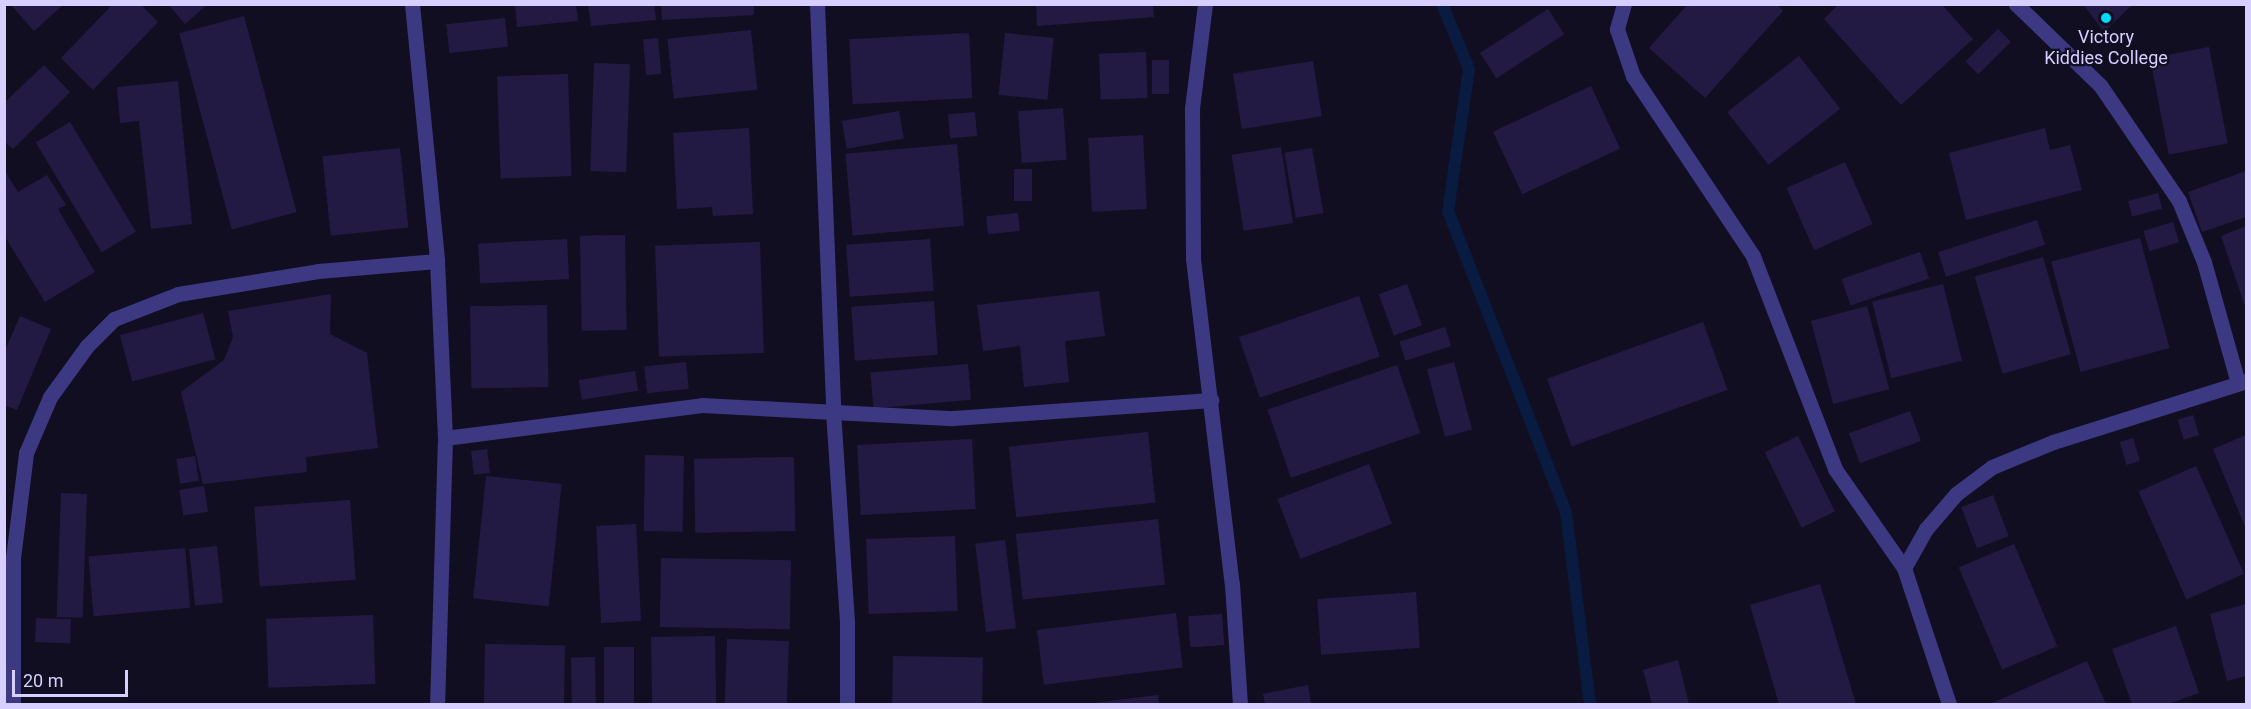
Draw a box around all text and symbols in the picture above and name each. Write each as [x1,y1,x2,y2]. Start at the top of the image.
marker: Victory Kiddies College [2099,11,2113,25]
place label: Victory Kiddies College [2044,27,2168,70]
scale bar [15,658,130,696]
text: 20 m [23,670,63,691]

